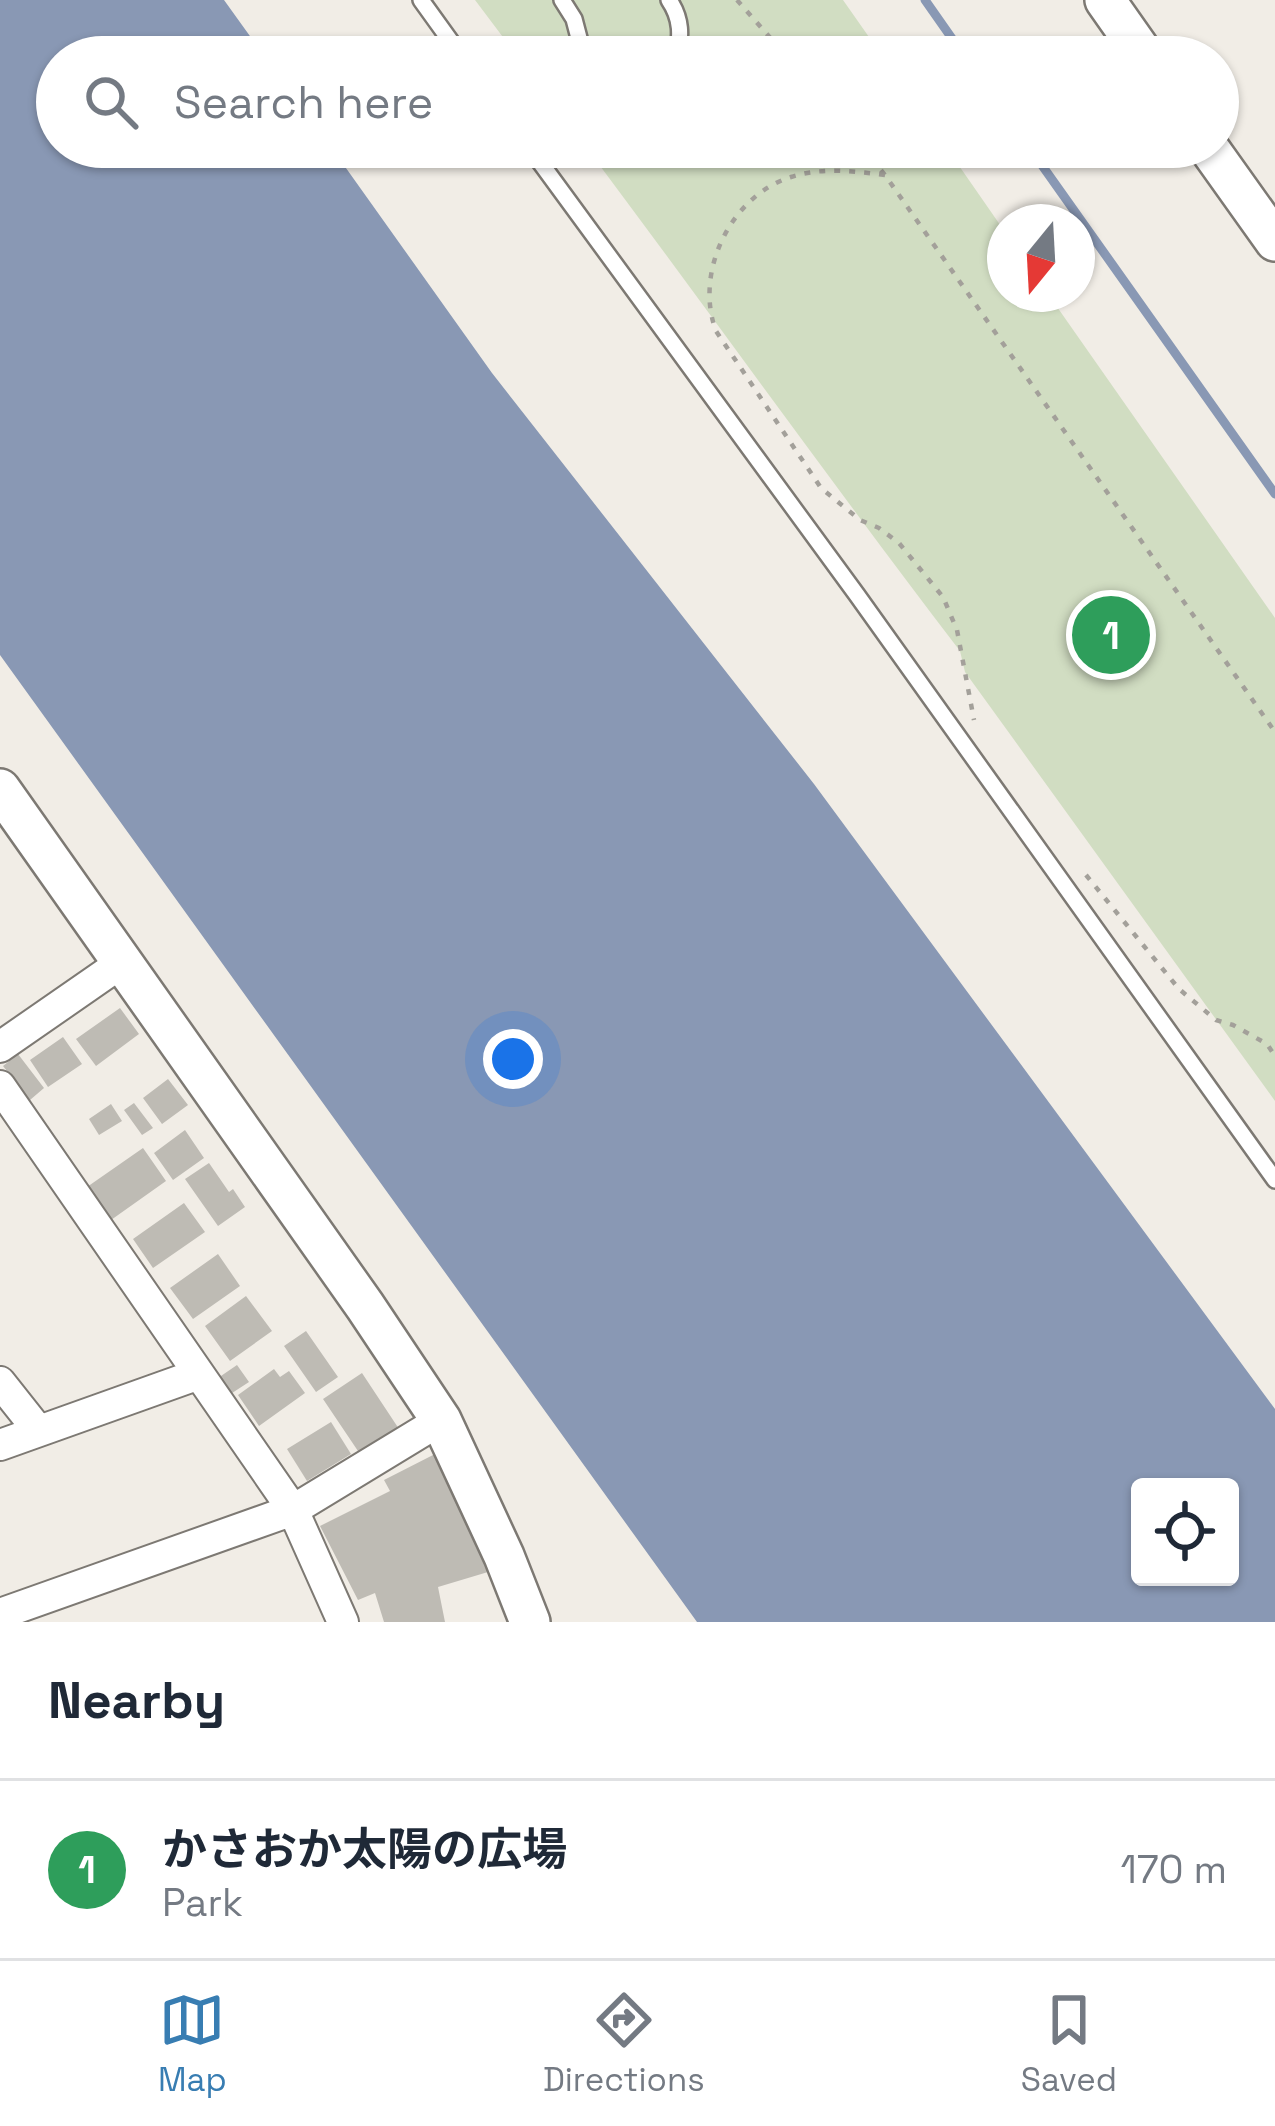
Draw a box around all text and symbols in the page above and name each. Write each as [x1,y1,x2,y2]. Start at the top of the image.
search box [36,36,1239,168]
icon: search [78,69,144,135]
text: Search here [174,74,433,131]
north arrow [987,204,1095,312]
pin: 1 [1072,590,1150,680]
your location [483,1029,543,1089]
map controls [1131,1478,1239,1586]
button: locate [1131,1478,1239,1586]
text: Nearby [48,1668,225,1733]
text: かさおか太陽の広場 [162,1821,567,1878]
text: 1 [78,1845,96,1894]
text: 170 m [1120,1845,1227,1894]
text: Park [162,1878,243,1927]
tab: Map [158,1987,227,2101]
tab: Directions [543,1987,705,2101]
tab: Saved [1021,1987,1117,2101]

